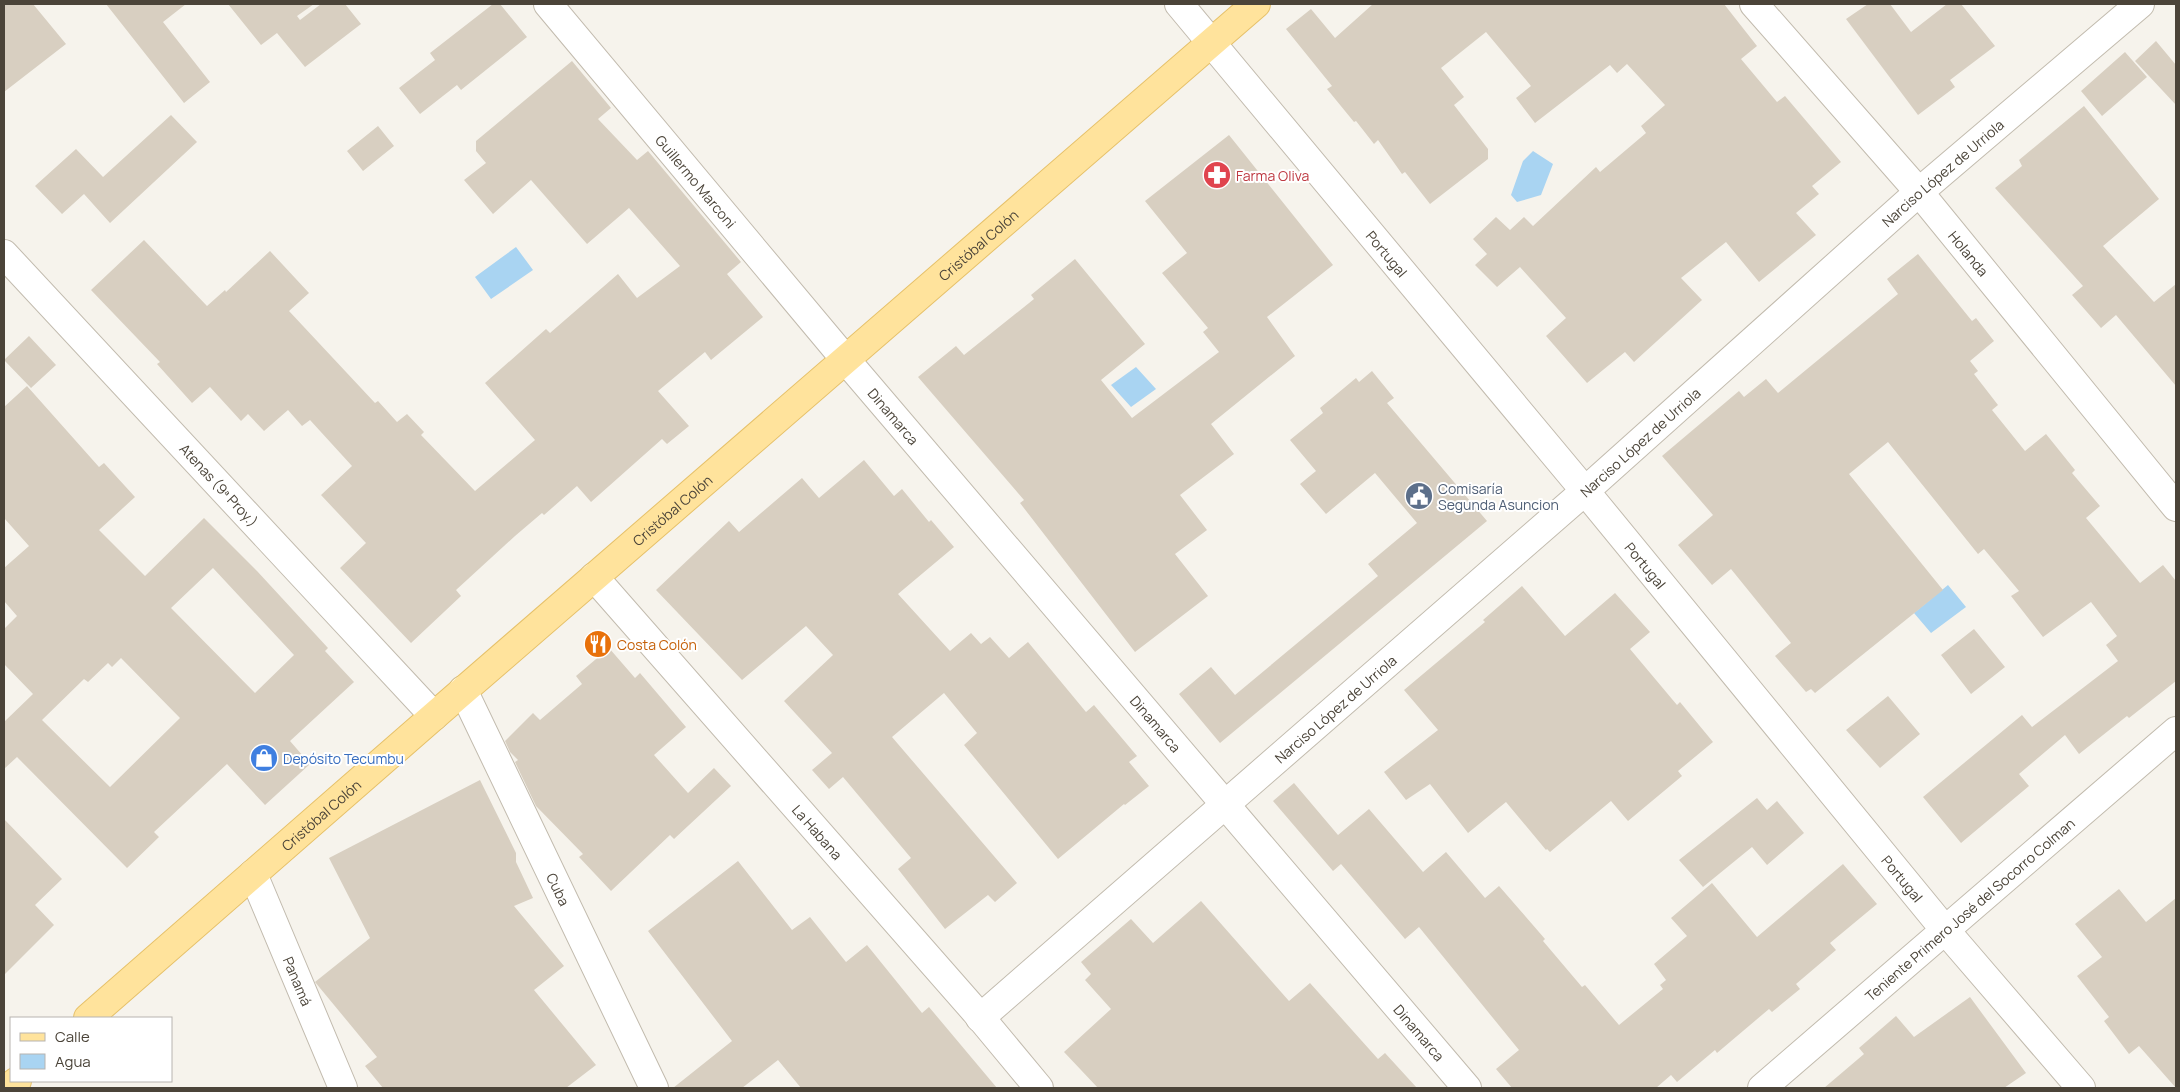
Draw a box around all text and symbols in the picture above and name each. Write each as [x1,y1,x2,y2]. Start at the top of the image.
street label: Narciso López de Urriola [1877,115,2008,231]
street label: Guillermo Marconi [652,131,741,232]
pharmacy icon: Farma Oliva [1202,160,1232,190]
place label: Farma Oliva [1236,166,1309,185]
street label: Cristóbal Colón [934,205,1022,285]
street label: Portugal [1362,226,1412,281]
street label: Holanda [1945,226,1993,280]
street label: Narciso López de Urriola [1576,383,1704,501]
street label: Dinamarca [864,384,923,449]
street label: Atenas (9ª Proy.) [176,439,262,531]
street label: Cristóbal Colón [628,470,716,550]
place label: Comisaría Segunda Asuncion [1438,479,1559,514]
public building icon: Comisaría Segunda Asuncion [1404,481,1434,511]
street label: Portugal [1621,538,1671,593]
restaurant icon: Costa Colón [583,629,613,659]
place label: Costa Colón [617,635,697,654]
street label: Narciso López de Urriola [1270,650,1400,767]
street label: Dinamarca [1126,691,1186,756]
shop icon: Depósito Tecumbu [249,743,279,773]
place label: Depósito Tecumbu [283,749,404,768]
street label: Cristóbal Colón [277,775,365,855]
street label: La Habana [788,800,847,863]
street label: Teniente Primero José del Socorro Colman [1861,813,2078,1005]
street label: Portugal [1878,851,1927,906]
street label: Cuba [543,870,575,909]
street label: Panamá [279,953,317,1008]
street label: Dinamarca [1390,1000,1449,1065]
legend [10,1017,172,1082]
text: Calle [55,1026,90,1047]
text: Agua [55,1051,91,1072]

